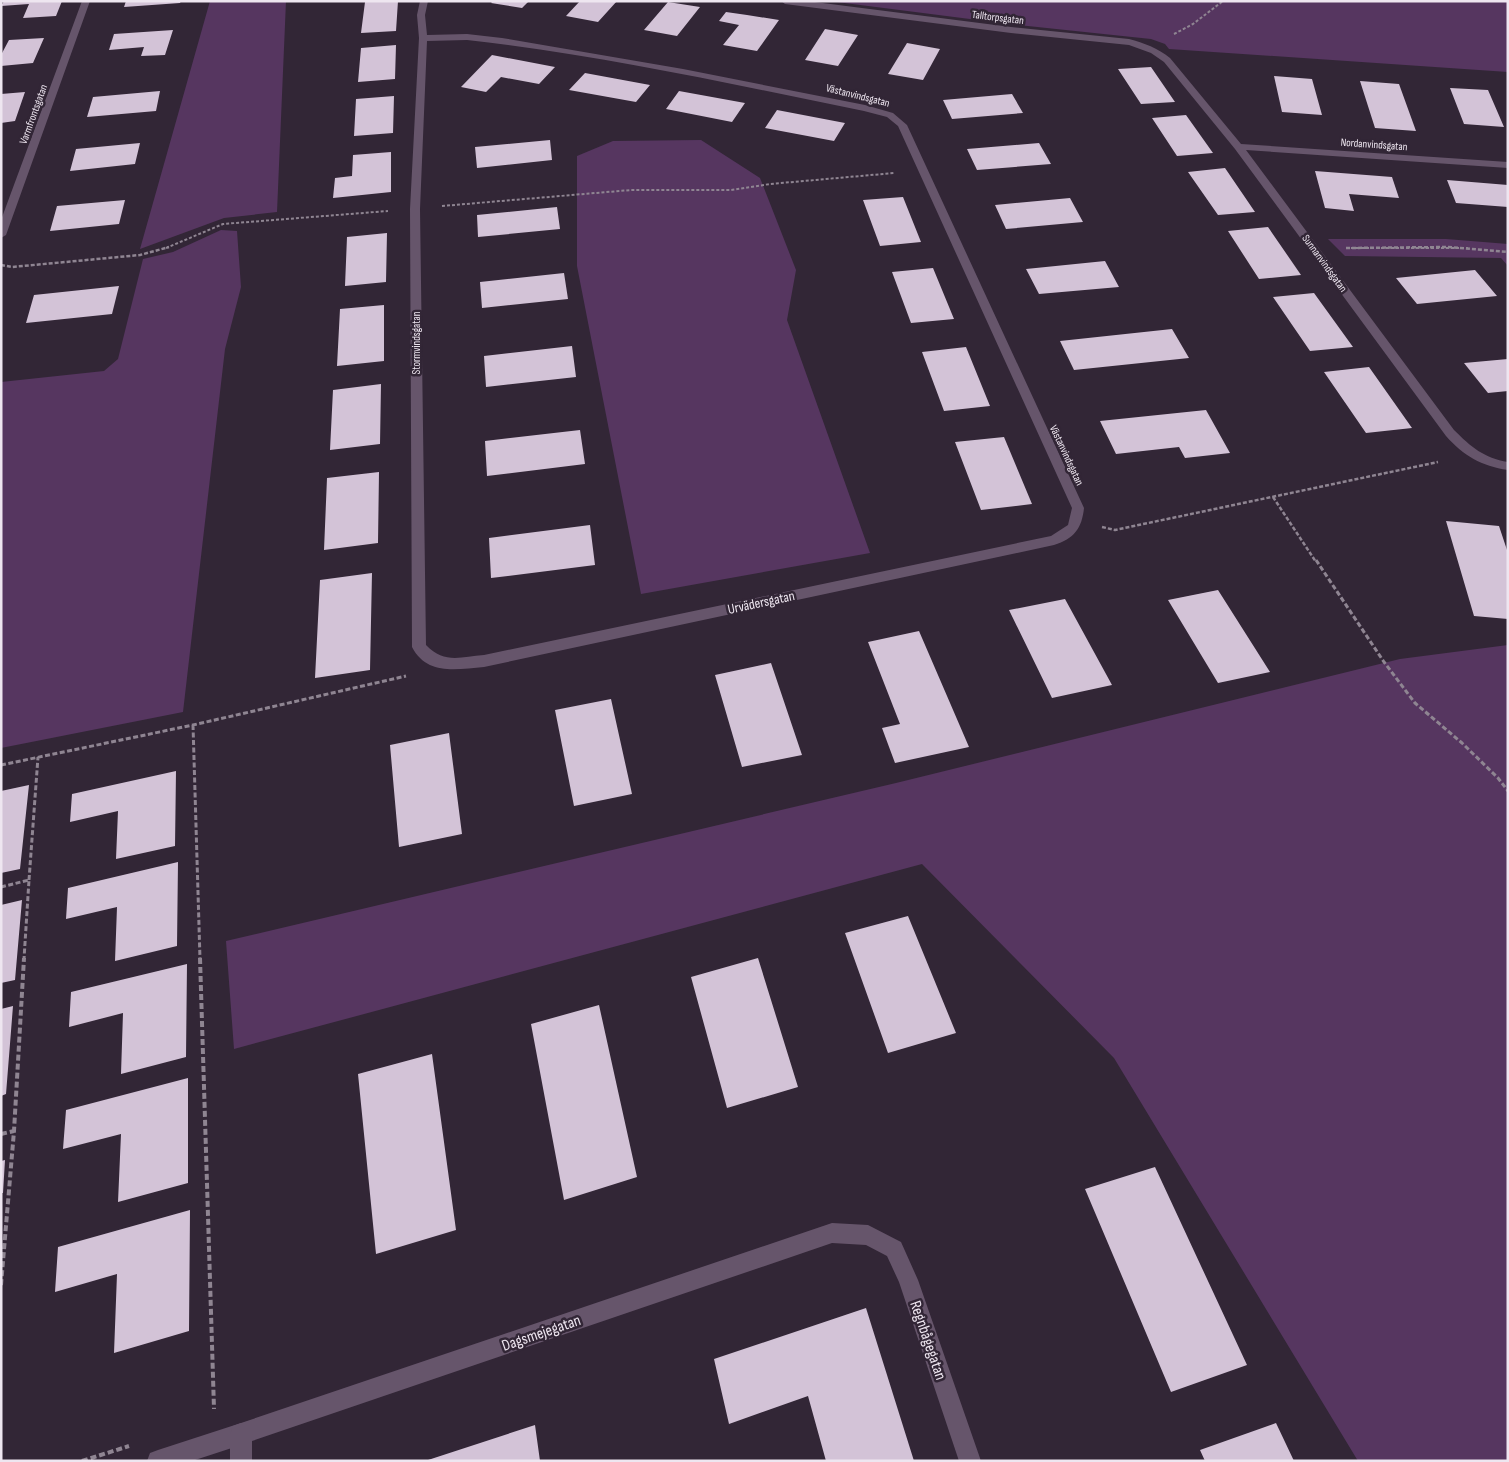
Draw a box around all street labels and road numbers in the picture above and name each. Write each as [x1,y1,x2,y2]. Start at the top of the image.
street label: Talltorpsgatan [971,8,1025,27]
street label: Västanvindsgatan [825,81,891,110]
street label: Varmfrontsgatan [17,82,50,146]
street label: Nordanvindsgatan [1340,136,1408,153]
street label: Sunnanvindsgatan [1299,232,1350,295]
street label: Stormvindsgatan [410,311,423,374]
street label: Västanvindsgatan [1047,423,1086,488]
street label: Urvädersgatan [726,587,796,618]
street label: Regnbågegatan [905,1298,950,1383]
street label: Dagsmejegatan [500,1311,583,1356]

